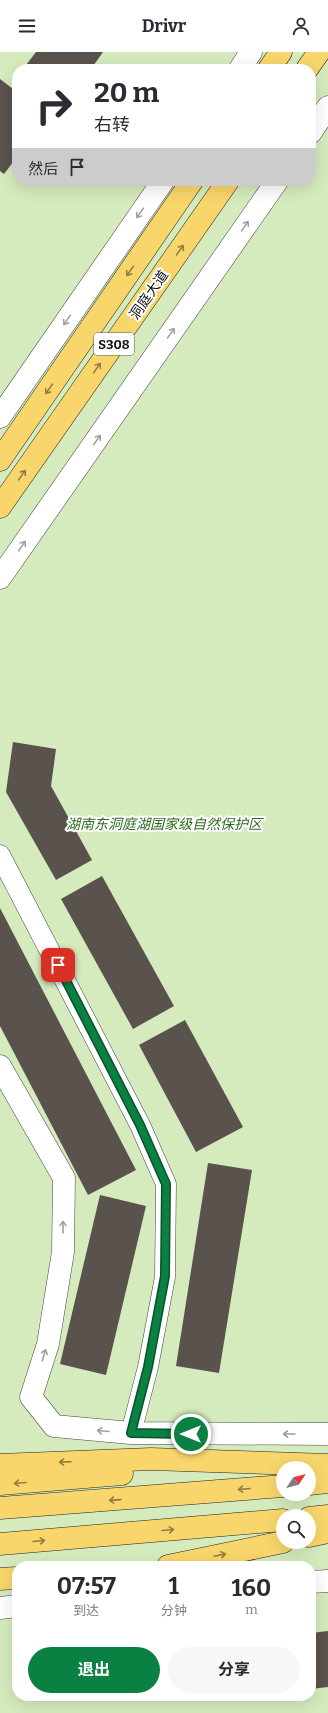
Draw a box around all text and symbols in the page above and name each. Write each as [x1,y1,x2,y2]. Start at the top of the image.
icon: menu [16,15,38,37]
text: Drivr [142,15,186,37]
icon: person [290,15,312,37]
text: 20 m [94,76,159,109]
icon: right [28,80,80,132]
text: 右转 [94,114,130,136]
icon: arrive [66,156,88,178]
text: 然后 [28,160,58,178]
one-way arrow [136,207,144,218]
one-way arrow [241,221,249,232]
one-way arrow [176,245,184,256]
one-way arrow [126,265,134,276]
street label: 洞庭大道 [126,267,172,323]
one-way arrow [63,314,71,325]
one-way arrow [167,328,175,339]
road number: S308 [94,333,134,355]
one-way arrow [93,363,101,374]
one-way arrow [45,384,53,395]
one-way arrow [93,434,101,445]
one-way arrow [18,470,26,481]
one-way arrow [18,541,26,552]
park label: 湖南东洞庭湖国家级自然保护区 [66,816,264,833]
pin [41,948,75,982]
icon: arrive [47,954,69,976]
one-way arrow [59,1221,67,1234]
one-way arrow [41,1349,48,1362]
position arrow [170,1413,212,1455]
one-way arrow [97,1427,110,1435]
one-way arrow [283,1430,296,1438]
one-way arrow [59,1459,72,1466]
north arrow [276,1461,316,1501]
map controls [276,1461,316,1549]
one-way arrow [14,1479,27,1486]
one-way arrow [238,1486,251,1493]
one-way arrow [109,1496,122,1503]
button: search [276,1509,316,1549]
one-way arrow [161,1526,174,1533]
one-way arrow [32,1537,45,1544]
one-way arrow [213,1551,226,1559]
text: 07:57 [57,1572,116,1600]
text: 1 [169,1572,179,1600]
text: 160 [231,1574,271,1602]
text: m [245,1602,258,1617]
text: 到达 [73,1603,99,1618]
text: 分钟 [161,1603,187,1618]
button: 退出 [28,1647,160,1693]
button: 分享 [168,1647,300,1693]

